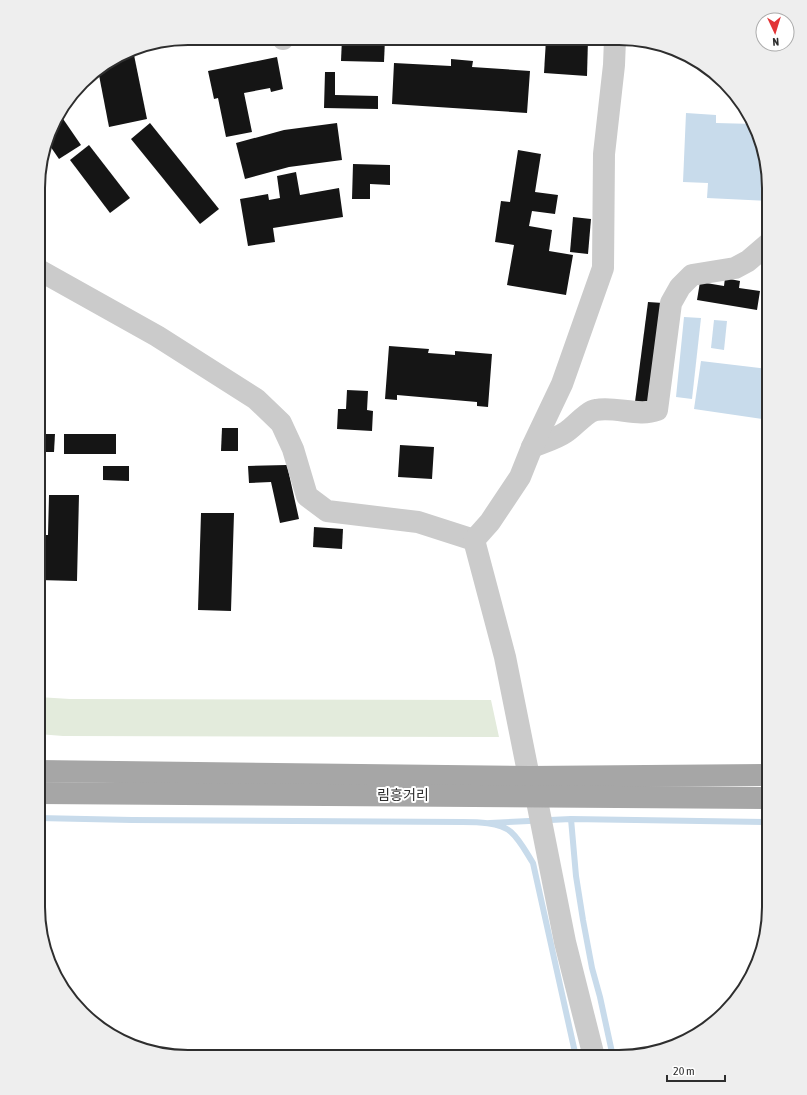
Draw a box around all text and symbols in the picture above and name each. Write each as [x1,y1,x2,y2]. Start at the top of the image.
north arrow [755,12,795,52]
text: N [772,36,779,48]
street label: 림흥거리 [377,787,429,803]
scale bar [667,1057,725,1083]
text: 20 m [673,1064,695,1078]

